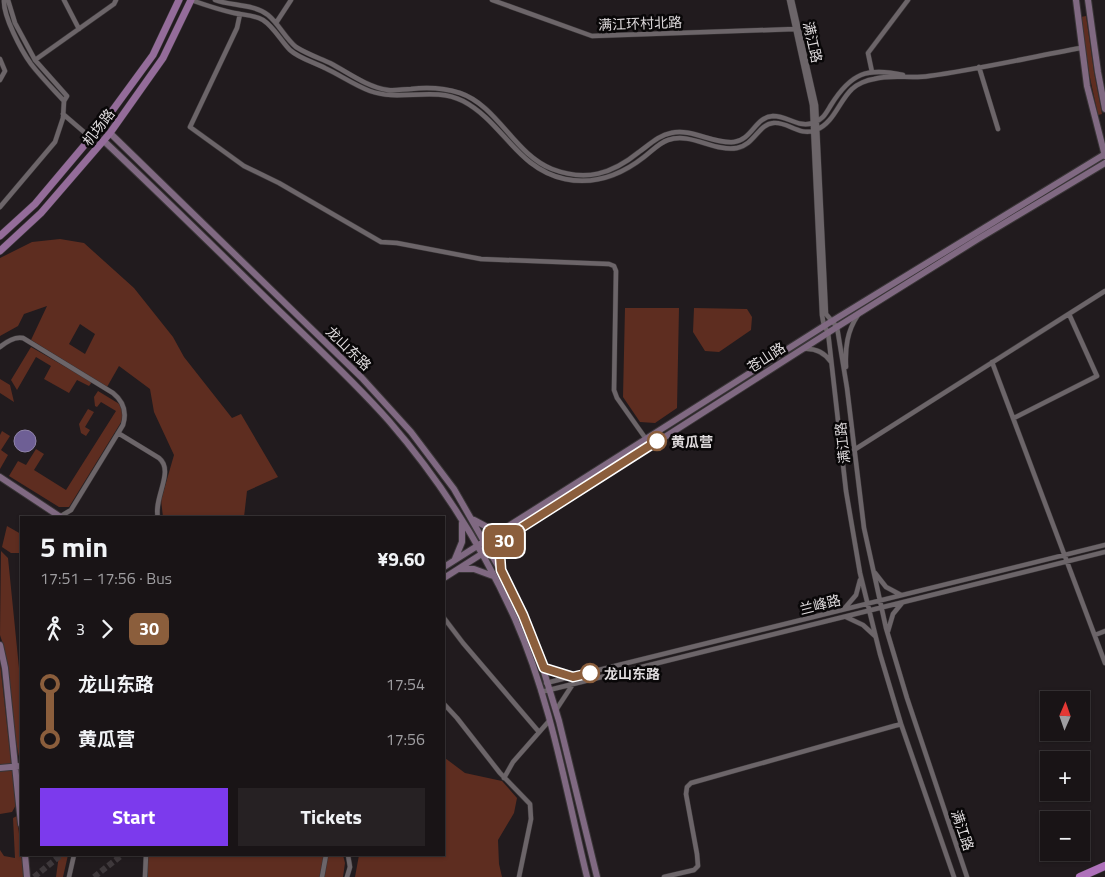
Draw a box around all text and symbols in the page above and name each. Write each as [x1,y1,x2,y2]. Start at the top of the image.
street label: 满江环村北路 [598,11,682,35]
street label: 满江路 [798,19,828,65]
street label: 机场路 [77,104,119,150]
street label: 龙山东路 [322,321,376,375]
street label: 苍山路 [743,337,789,377]
street label: 满江路 [829,421,855,465]
marker: 黄瓜营 [647,431,667,451]
place label: 黄瓜营 [671,431,713,452]
text: 5 min [40,525,108,568]
line badge: 30 [482,525,526,557]
text: 30 [494,527,514,554]
text: ¥9.60 [378,544,425,573]
text: 17:51 – 17:56 · Bus [40,566,172,590]
street label: 兰峰路 [797,589,843,619]
icon: walk [40,615,68,643]
icon: forward [93,615,121,643]
text: 30 [139,615,159,642]
text: 3 [76,617,85,641]
marker: 龙山东路 [580,663,600,683]
place label: 龙山东路 [604,663,660,684]
text: 龙山东路 [78,669,154,698]
text: 17:54 [386,672,425,696]
north arrow [1040,691,1090,741]
map controls [1040,691,1090,861]
text: 黄瓜营 [78,724,135,753]
text: 17:56 [386,727,425,751]
button: + [1040,751,1090,801]
button: Start [40,788,228,846]
button: Tickets [238,788,425,846]
street label: 满江路 [946,807,980,853]
button: − [1040,811,1090,861]

